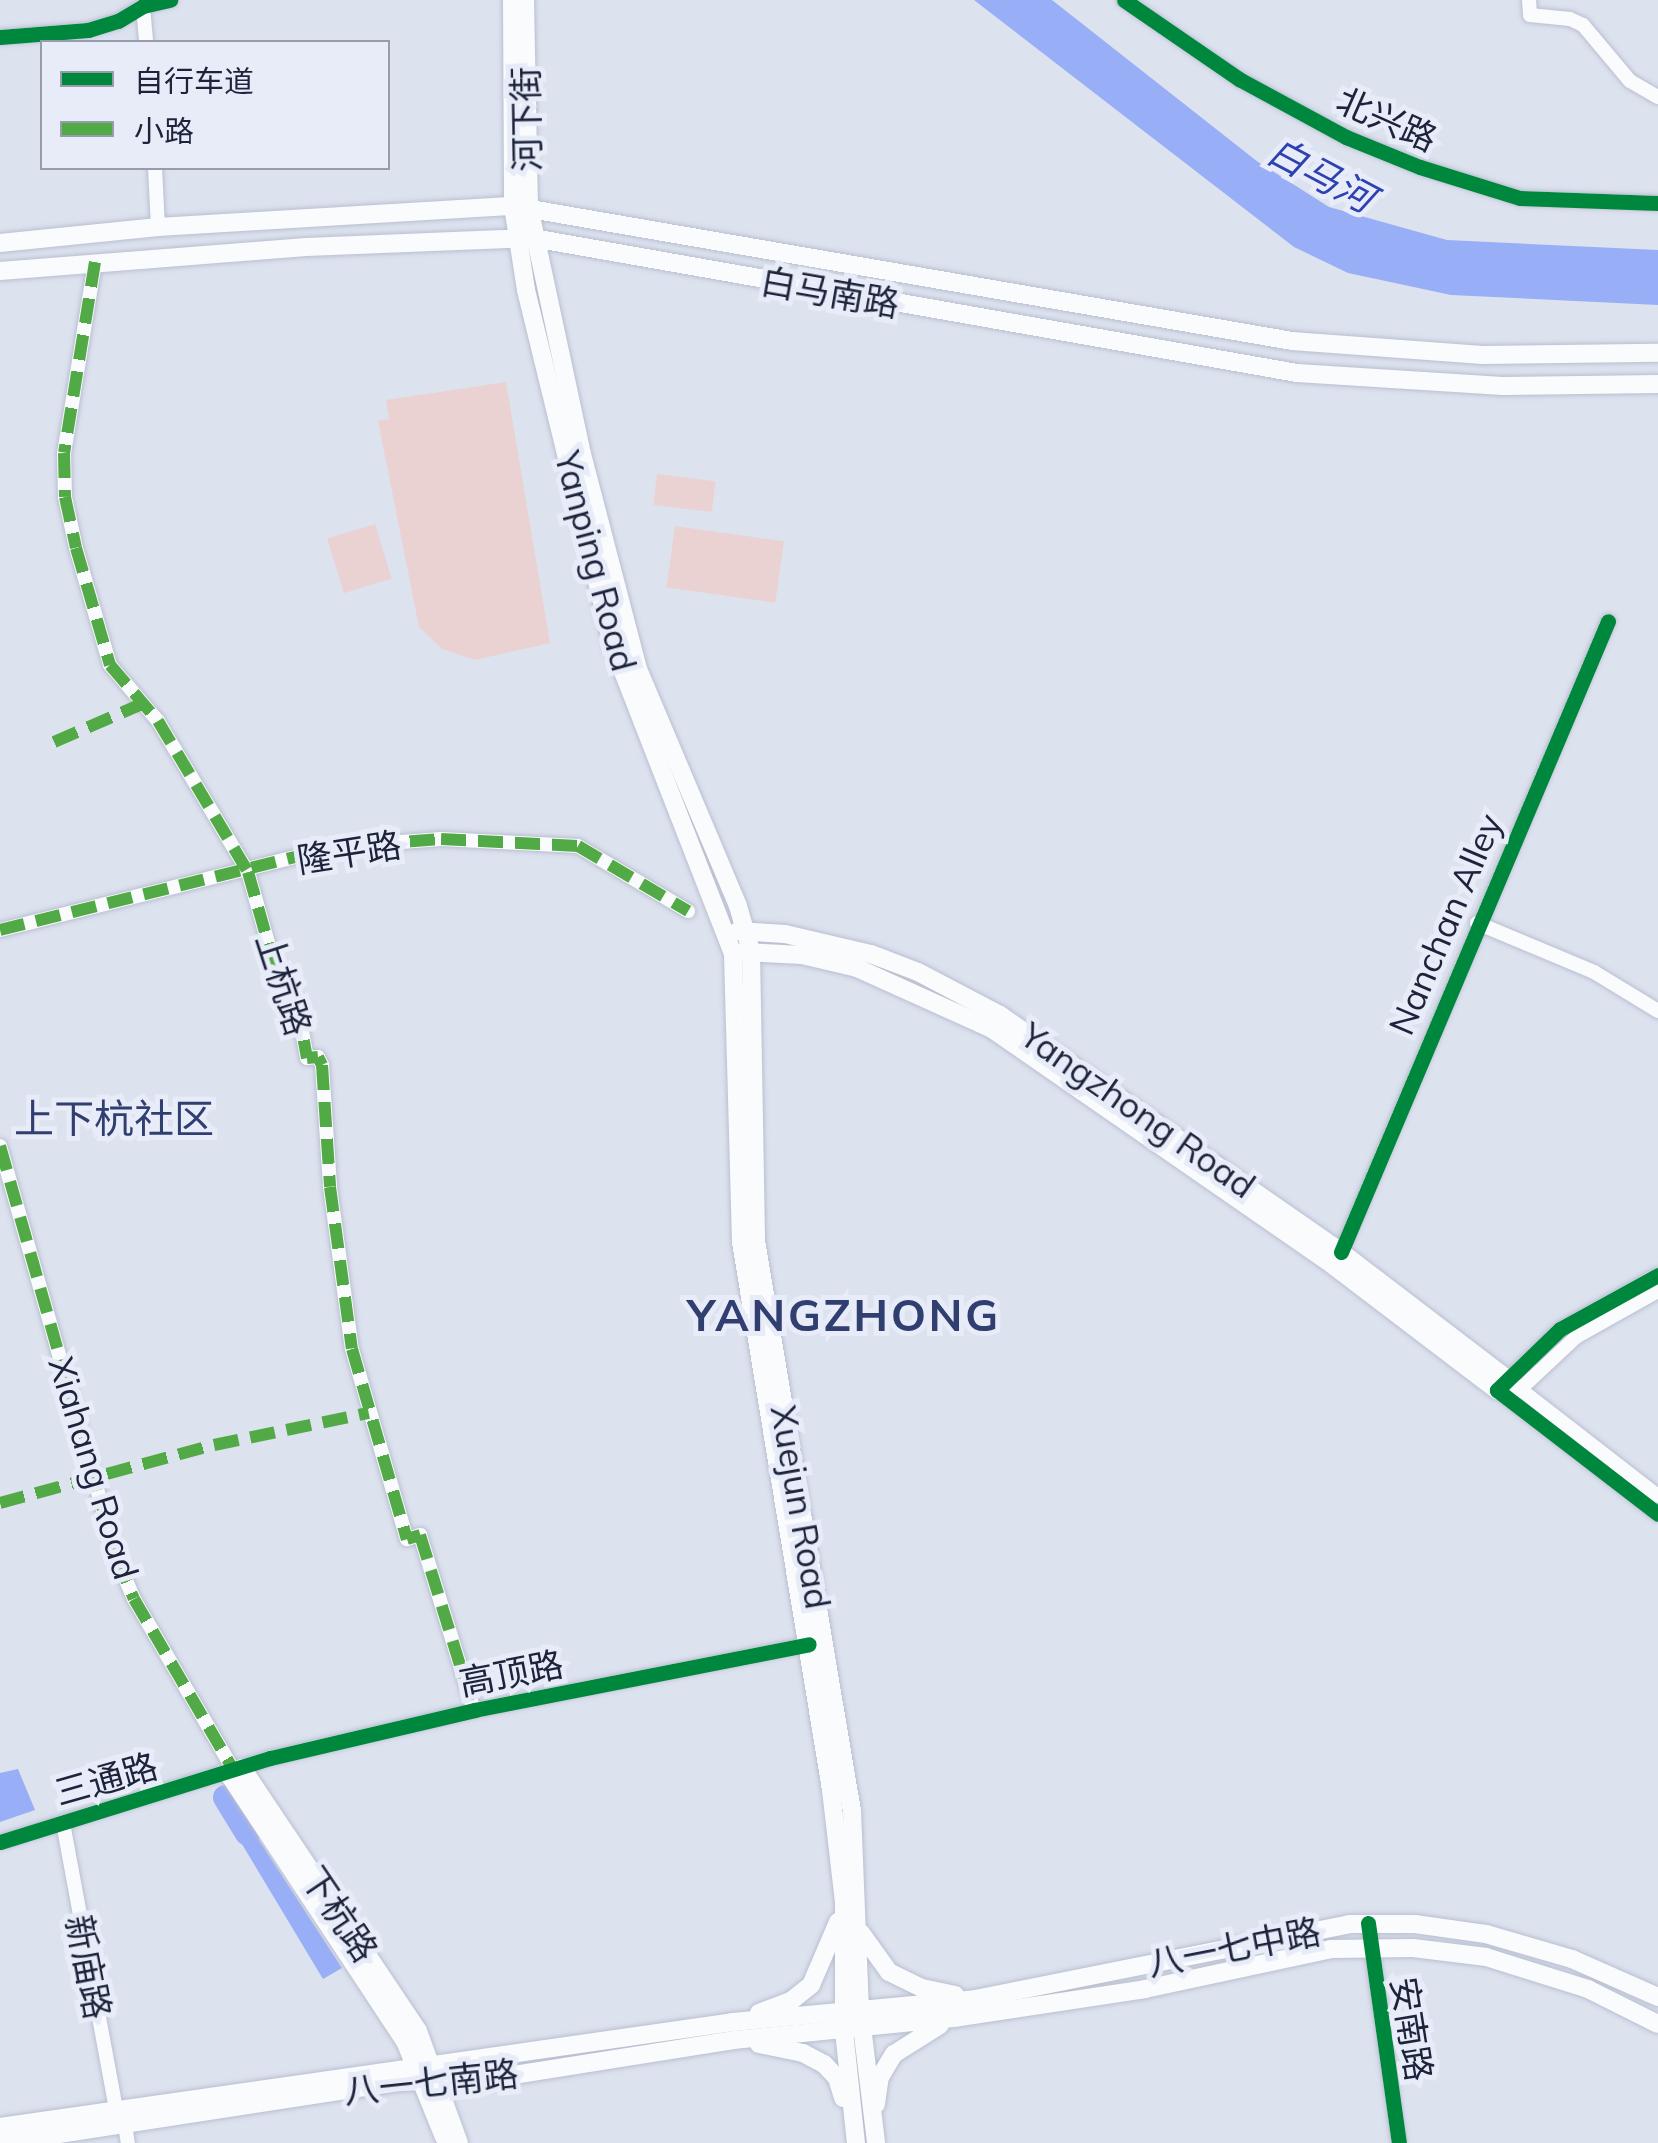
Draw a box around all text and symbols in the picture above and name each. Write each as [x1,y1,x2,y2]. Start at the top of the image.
legend [40,40,390,170]
text: 自行车道 [134,62,254,100]
street label: 河下街 [504,66,548,172]
street label: 北兴路 [1330,78,1444,160]
text: 小路 [134,112,194,150]
water label: 白马河 [1260,128,1382,222]
street label: 白马南路 [757,259,903,325]
street label: Yanping Road [546,446,646,676]
street label: Nanchan Alley [1380,807,1510,1041]
street label: 隆平路 [294,823,404,881]
street label: 上杭路 [248,928,320,1040]
street label: Yangzhong Road [1013,1014,1263,1206]
district label: 上下杭社区 [14,1094,214,1142]
district label: YANGZHONG [687,1288,1001,1342]
street label: Xiahang Road [40,1352,148,1584]
street label: Xuejun Road [762,1402,840,1612]
street label: 高顶路 [455,1642,567,1704]
street label: 三通路 [50,1744,162,1814]
street label: 下杭路 [293,1859,387,1969]
street label: 八一七中路 [1144,1910,1324,1984]
street label: 新庙路 [58,1911,120,2023]
street label: 安南路 [1383,1974,1441,2084]
street label: 八一七南路 [342,2052,520,2112]

